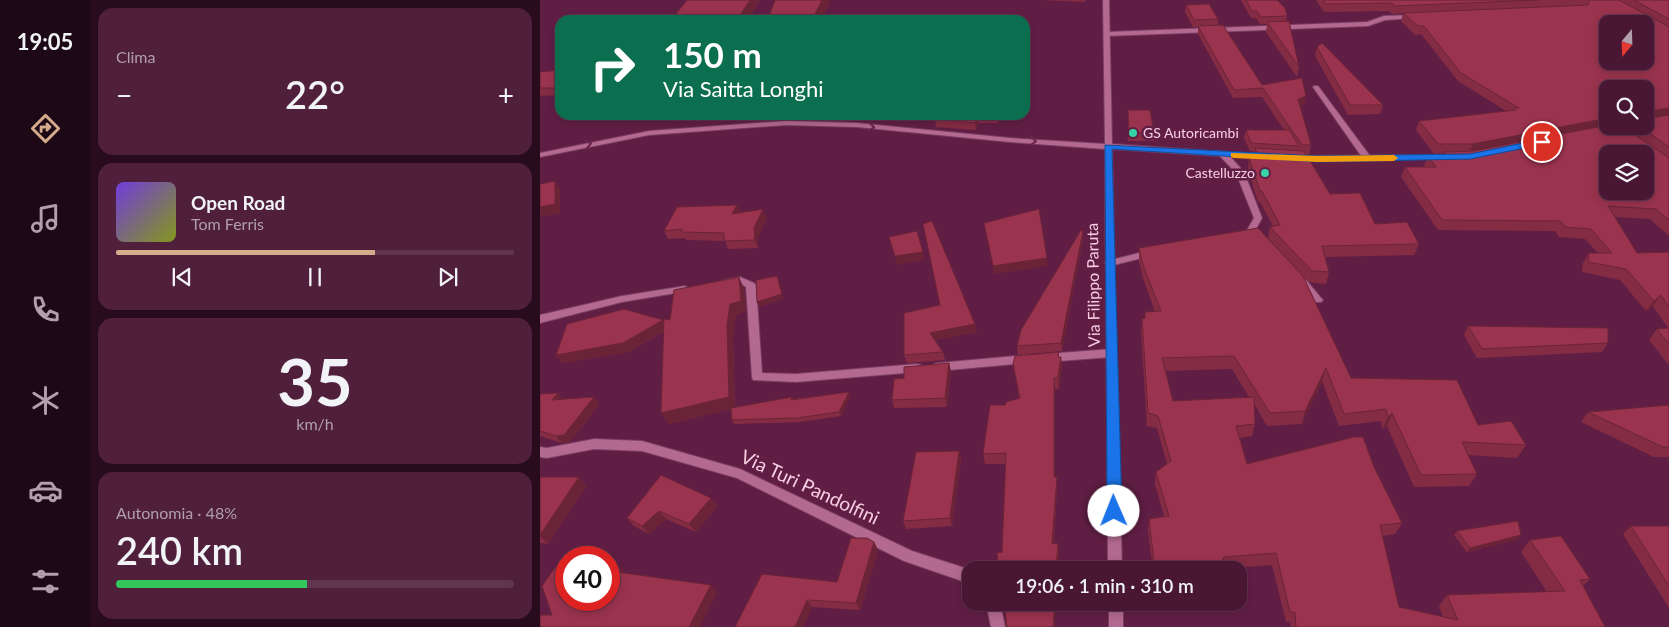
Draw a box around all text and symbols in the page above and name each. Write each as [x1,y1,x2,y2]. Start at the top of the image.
north arrow [1599,15,1654,70]
map controls [1599,15,1654,200]
text: 19:05 [17,28,73,55]
text: 150 m [663,33,762,75]
icon: right [580,35,645,100]
text: Clima [116,47,155,66]
text: 22° [285,71,345,117]
text: Via Saitta Longhi [663,75,824,102]
text: − [116,78,132,112]
text: + [498,78,514,112]
button: search [1599,80,1654,135]
icon: directions [28,111,63,146]
one-way arrow [867,121,875,132]
pin [1521,121,1563,163]
place label: GS Autoricambi [1143,124,1239,141]
marker: GS Autoricambi [1127,127,1139,139]
icon: arrive [1528,128,1556,156]
one-way arrow [1029,136,1037,147]
one-way arrow [583,139,592,150]
button: layers [1599,145,1654,200]
place label: Castelluzzo [1185,164,1255,181]
marker: Castelluzzo [1259,167,1271,179]
text: Open Road [191,191,285,214]
icon: music [28,201,63,236]
text: Tom Ferris [191,214,264,233]
street label: Via Filippo Paruta [1082,223,1103,347]
icon: previous [168,263,196,291]
icon: pause [301,263,329,291]
icon: next [434,263,462,291]
icon: phone [28,292,63,327]
text: 35 [277,342,353,420]
icon: climate [28,383,63,418]
text: km/h [296,414,334,433]
street label: Via Turi Pandolfini [737,444,883,529]
icon: car [28,473,63,508]
position arrow [1087,484,1139,536]
text: Autonomia · 48% [116,503,237,522]
text: 240 km [116,527,243,573]
speed limit sign: 40 [555,546,620,611]
icon: filters [28,564,63,599]
text: 19:06 · 1 min · 310 m [1015,574,1194,597]

